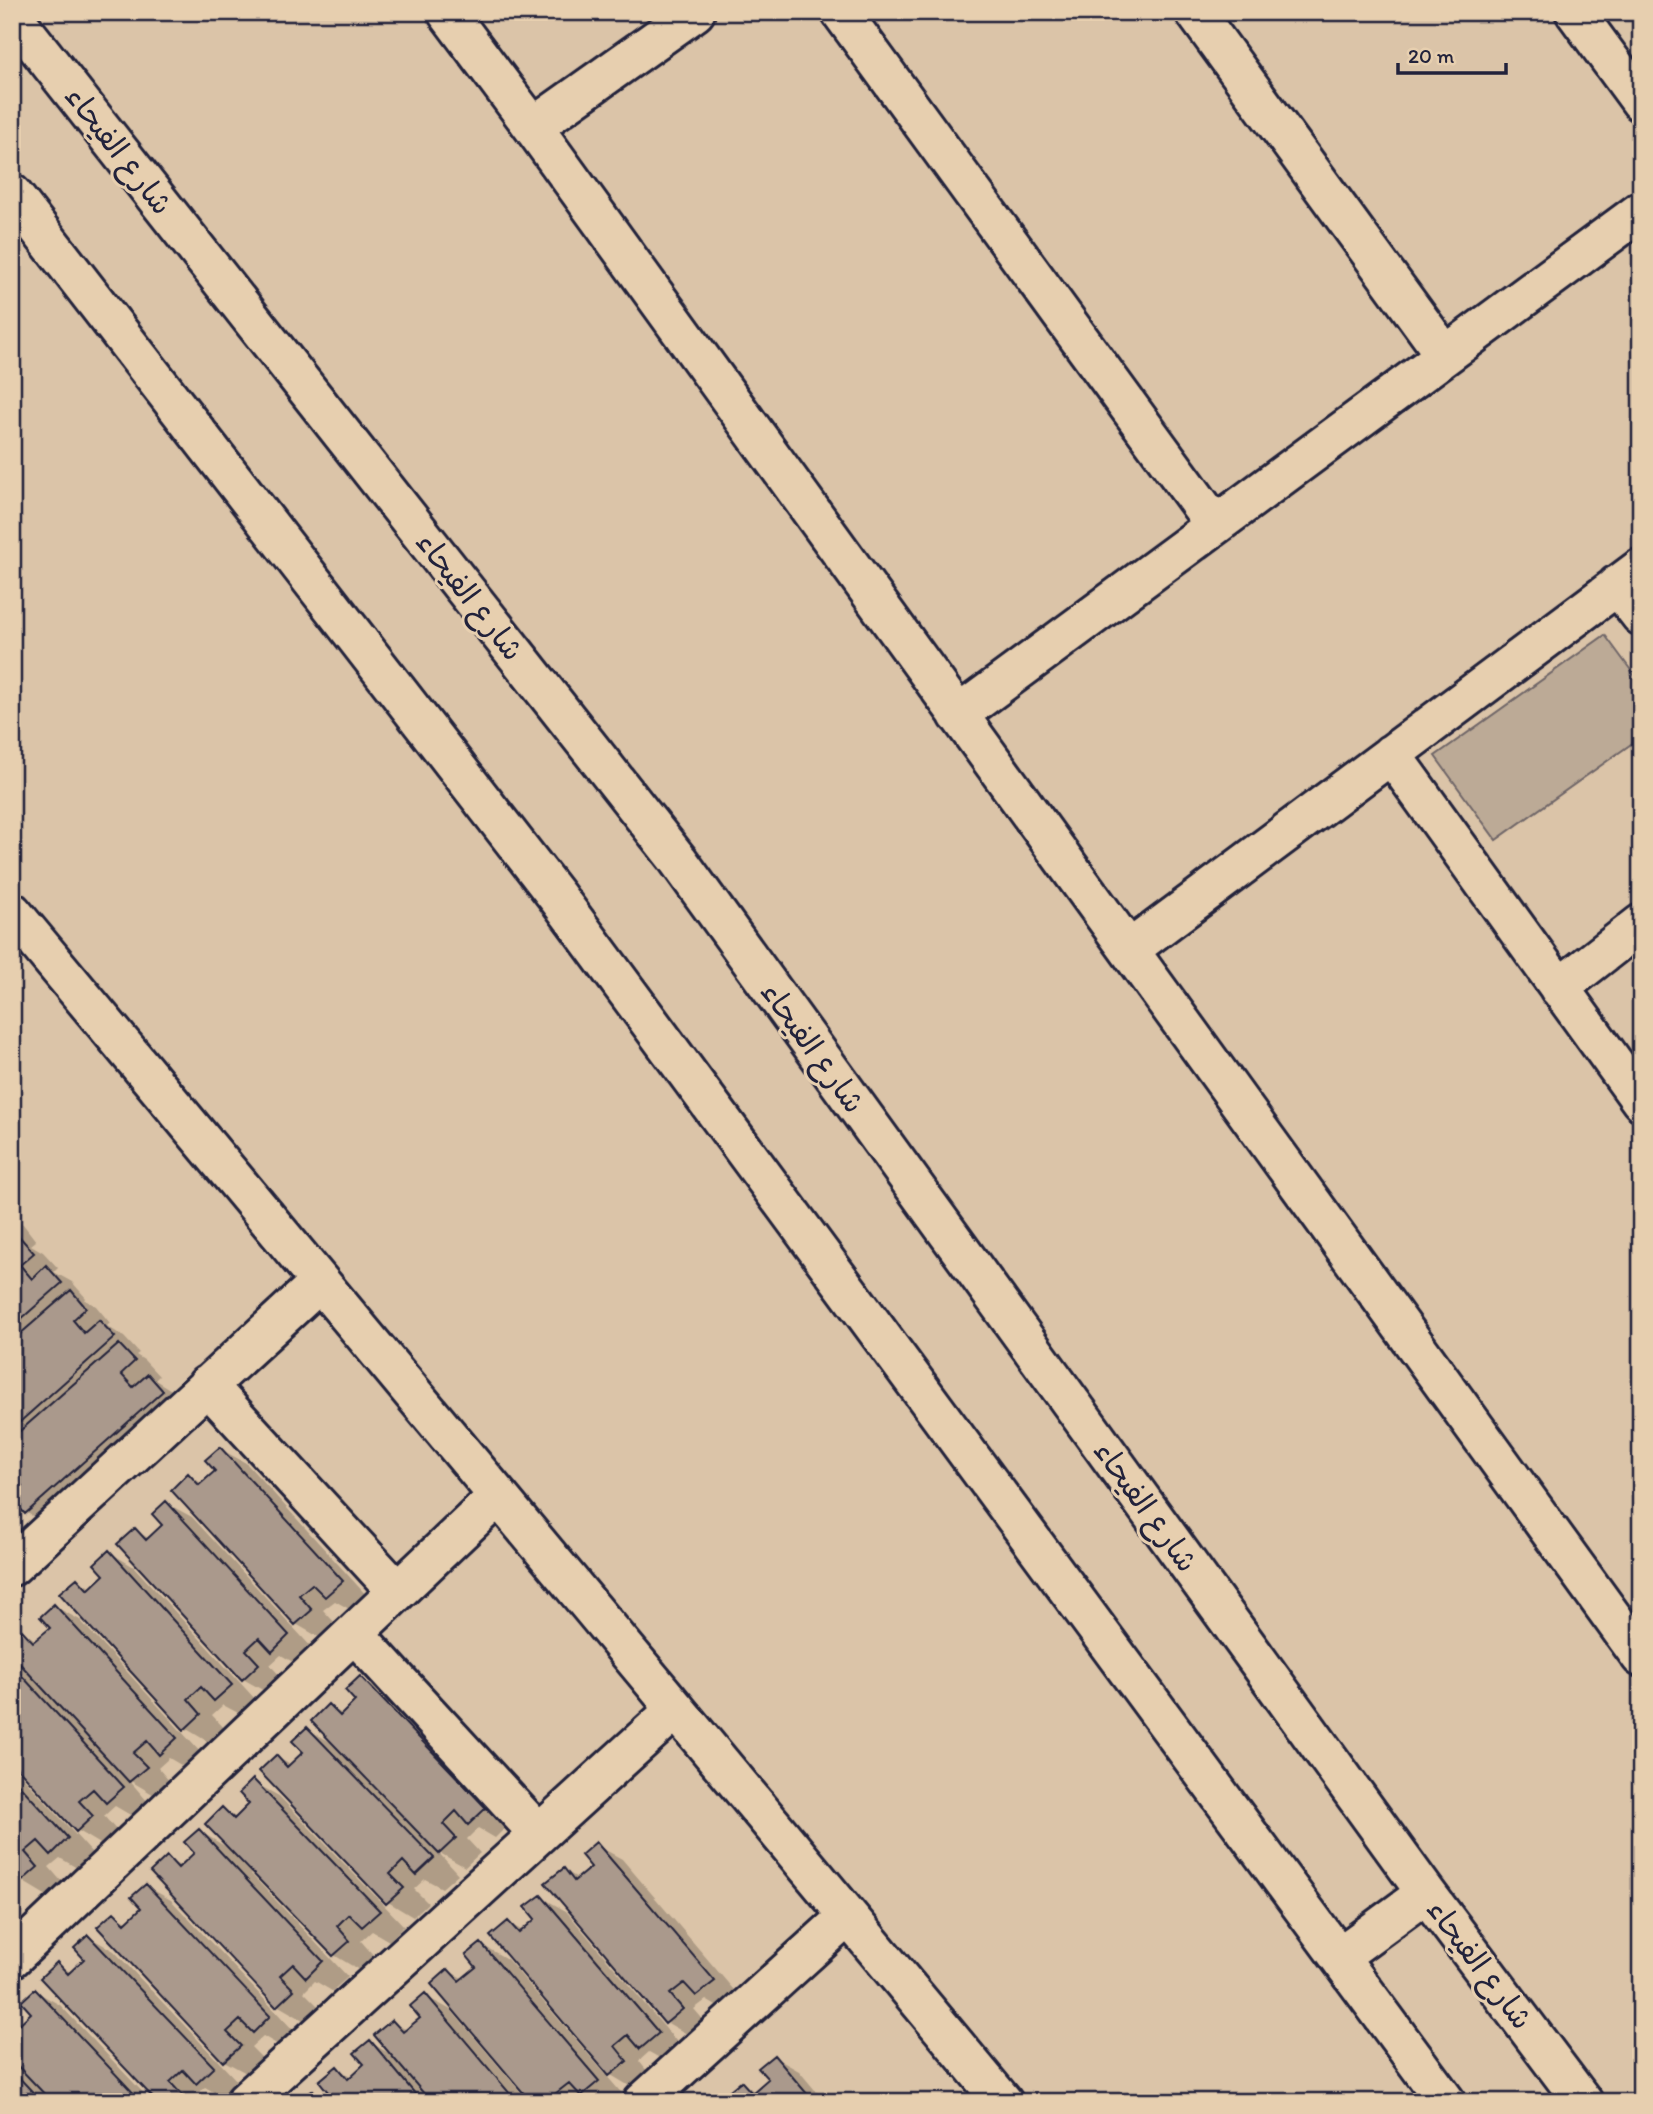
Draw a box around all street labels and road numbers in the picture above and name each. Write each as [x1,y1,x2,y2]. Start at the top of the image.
street label: شارع الفيحاء [55,78,181,224]
street label: شارع الفيحاء [406,524,532,670]
street label: شارع الفيحاء [751,974,873,1122]
street label: شارع الفيحاء [1084,1433,1206,1581]
street label: شارع الفيحاء [1417,1892,1541,2038]

